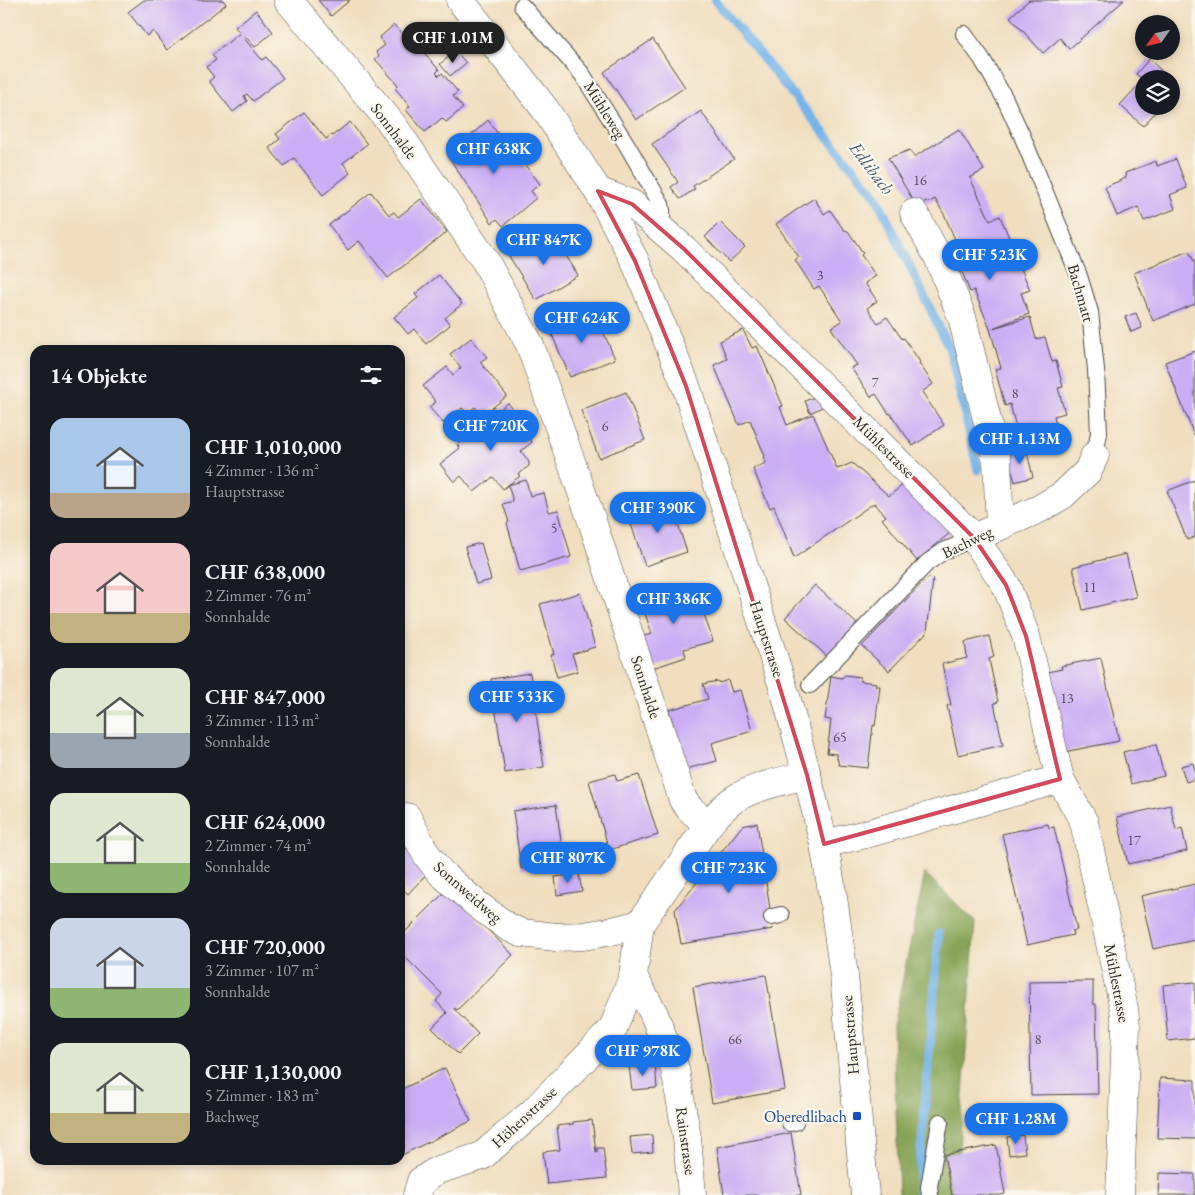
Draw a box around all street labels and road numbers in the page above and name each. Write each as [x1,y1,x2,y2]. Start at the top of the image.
street label: Mühleweg [579,77,632,144]
street label: Sonnhalde [366,99,422,163]
street label: Bachmatt [1063,262,1099,324]
street label: Mühlestrasse [848,411,920,483]
street label: Bachweg [938,520,997,563]
street label: Hauptstrasse [745,598,789,680]
street label: Sonnhalde [626,653,666,721]
street label: Sonnweidweg [429,856,508,928]
street label: Mühlestrasse [1099,942,1135,1024]
street label: Hauptstrasse [836,994,864,1076]
street label: Höhenstrasse [487,1081,561,1153]
street label: Rainstrasse [671,1106,701,1176]

